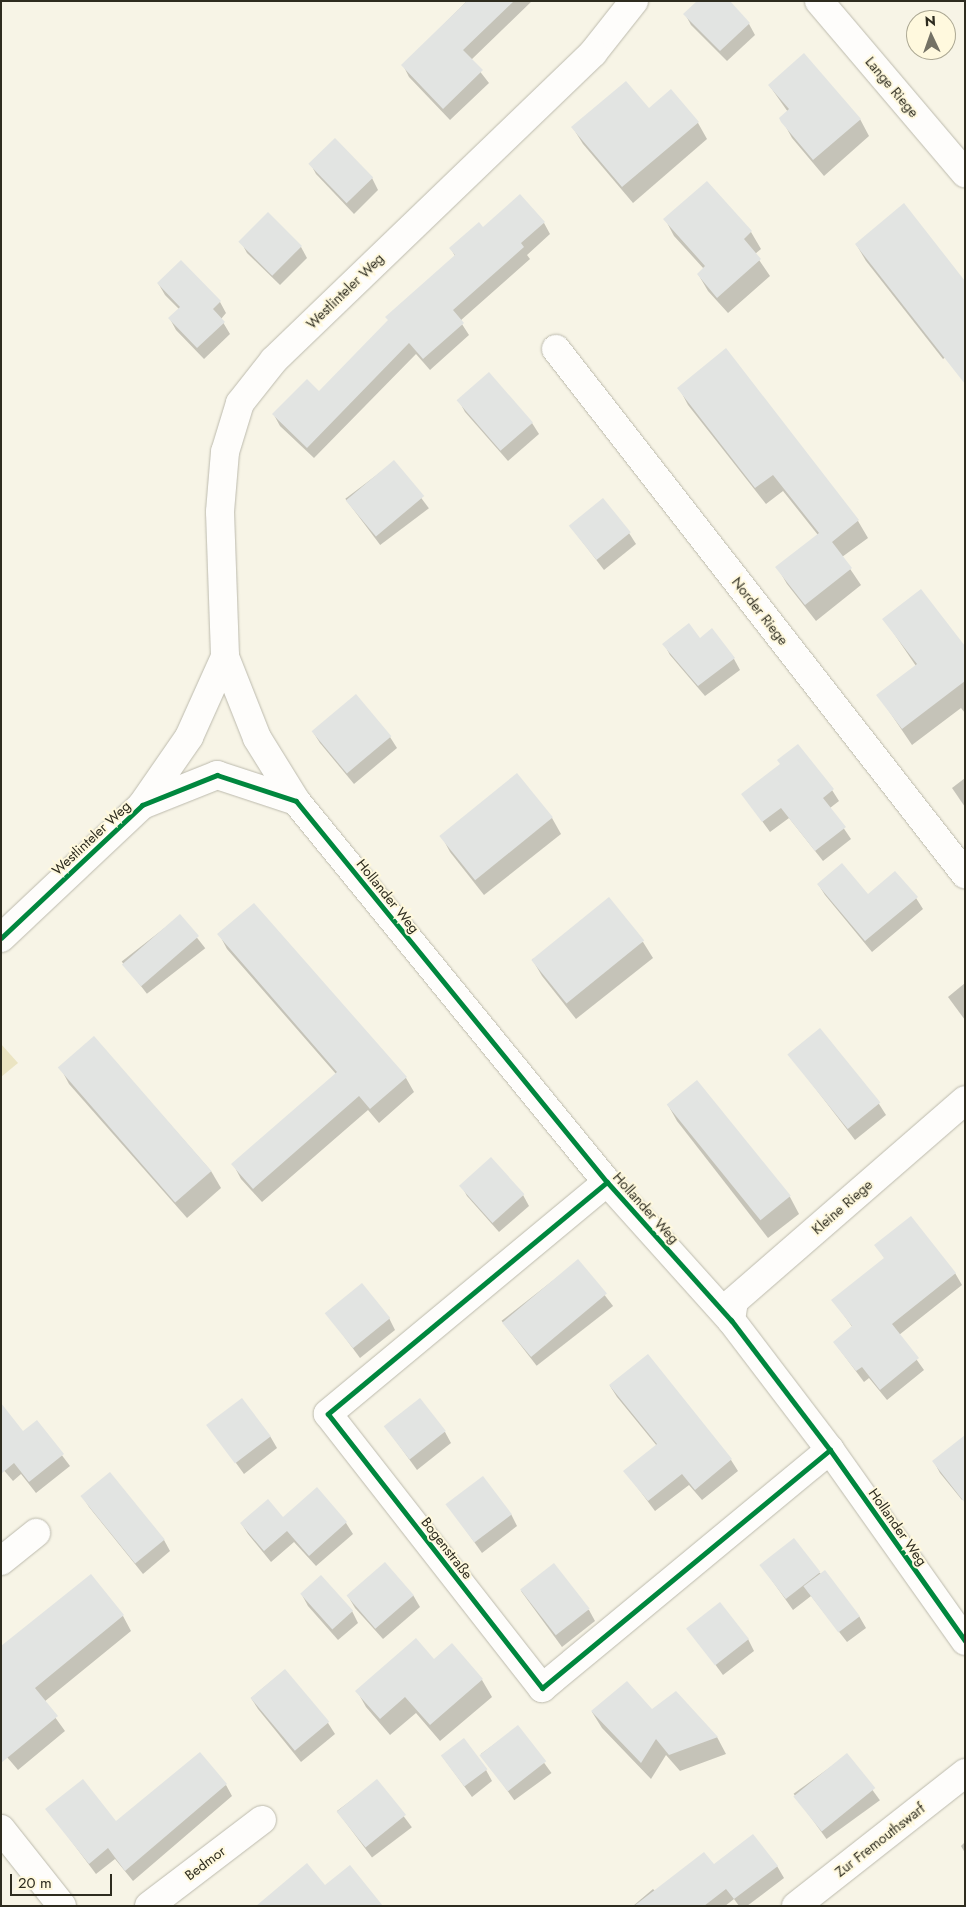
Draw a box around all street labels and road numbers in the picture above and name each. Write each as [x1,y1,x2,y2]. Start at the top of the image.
street label: Lange Riege [862,53,922,121]
street label: Westlinteler Weg [303,250,387,332]
street label: Norder Riege [728,574,792,648]
street label: Westlinteler Weg [48,797,134,879]
street label: Hollander Weg [353,856,423,936]
street label: Hollander Weg [610,1169,682,1247]
street label: Kleine Riege [808,1176,876,1238]
street label: Hollander Weg [865,1485,931,1569]
street label: Bogenstraße [418,1514,476,1582]
street label: Zur Fremouthswarf [832,1800,928,1880]
street label: Bedmor [181,1842,229,1884]

